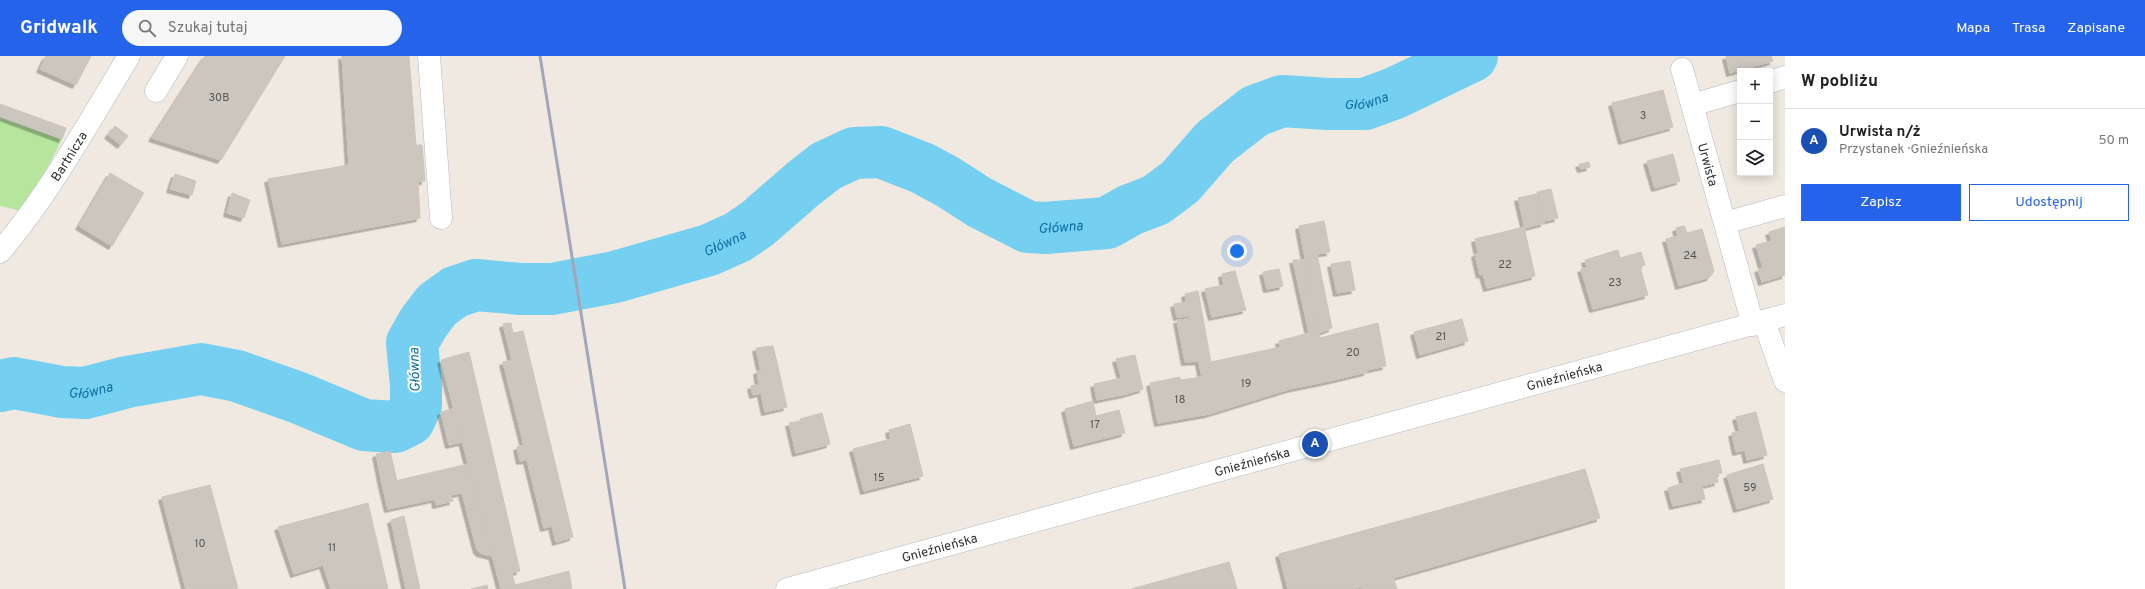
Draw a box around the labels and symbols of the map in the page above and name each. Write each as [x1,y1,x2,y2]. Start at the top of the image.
water label: Główna [1344,89,1392,114]
house number: 30B [209,91,229,105]
house number: 3 [1640,109,1646,123]
street label: Bartnicza [48,129,92,185]
street label: Urwista [1693,141,1720,188]
water label: Główna [1038,218,1084,238]
water label: Główna [702,227,750,261]
your location [1227,241,1247,261]
house number: 24 [1683,249,1697,263]
house number: 22 [1498,258,1512,272]
house number: 23 [1608,276,1622,290]
house number: 21 [1436,330,1446,344]
house number: 20 [1346,346,1360,360]
water label: Główna [406,347,425,393]
street label: Gnieźnieńska [1525,360,1604,396]
house number: 19 [1241,377,1251,391]
water label: Główna [68,379,116,403]
house number: 18 [1175,393,1185,407]
house number: 17 [1090,418,1100,432]
pin: A [1302,429,1328,459]
street label: Gnieźnieńska [1213,445,1292,481]
house number: 15 [874,471,885,485]
house number: 59 [1743,481,1757,495]
street label: Gnieźnieńska [900,531,979,567]
house number: 10 [194,537,206,551]
house number: 11 [328,541,336,555]

